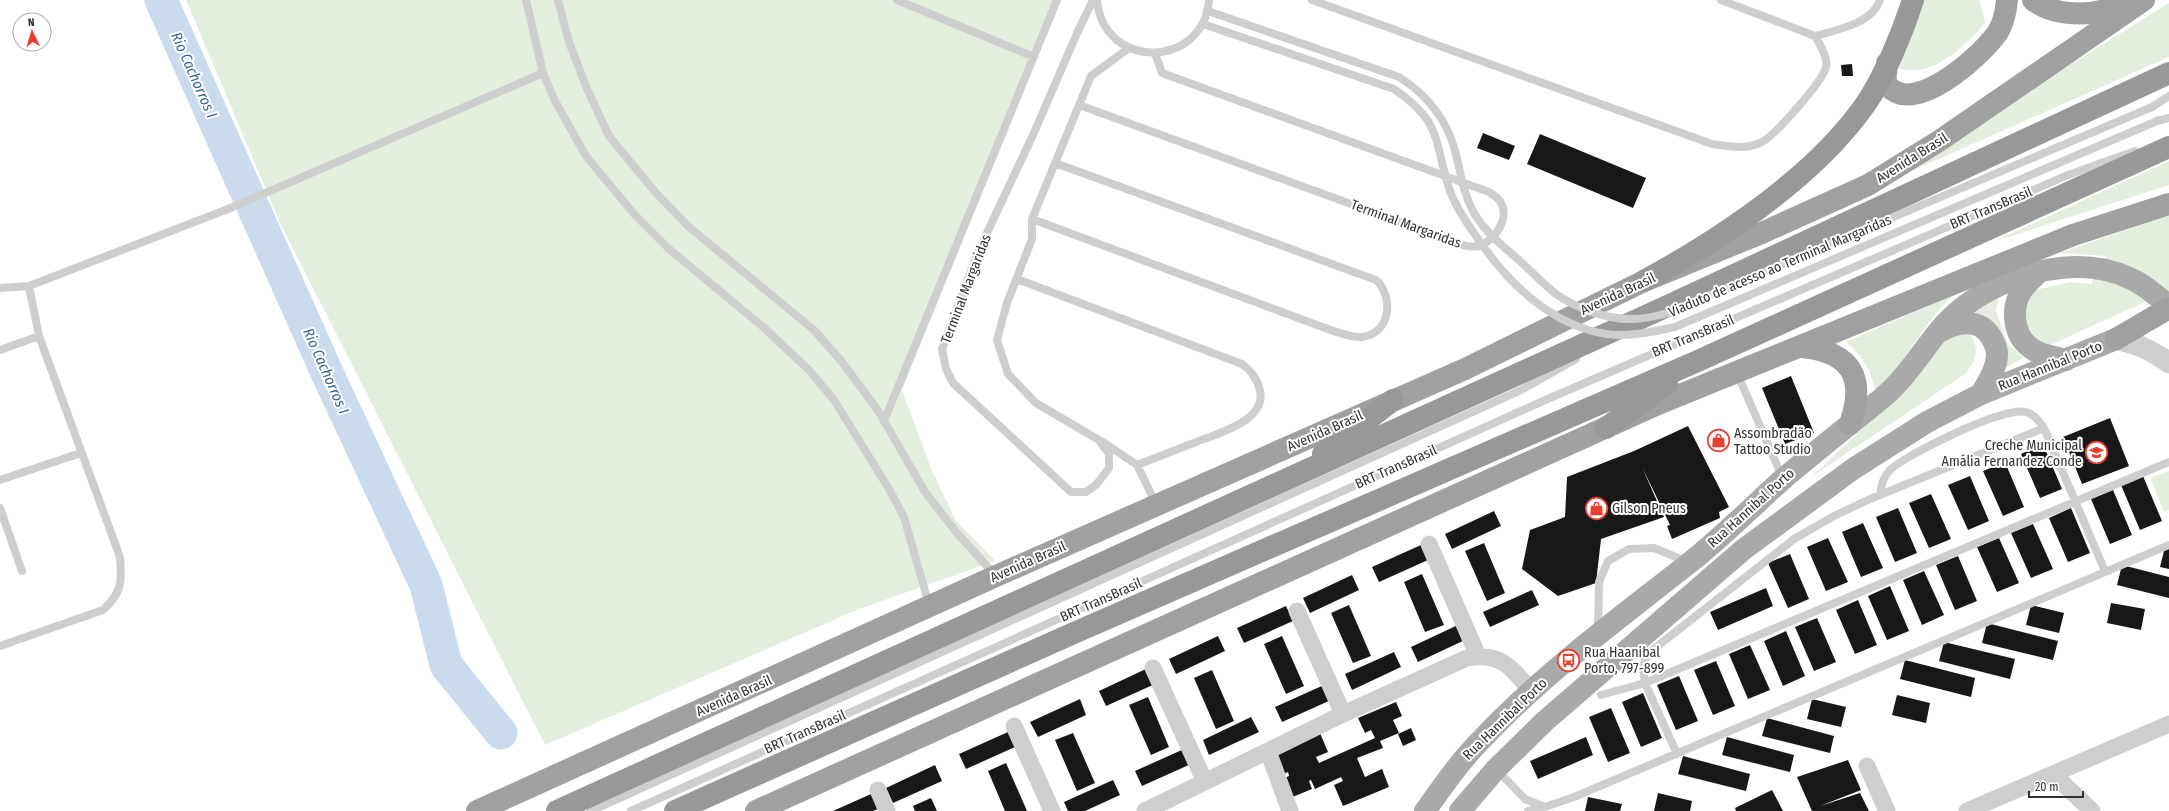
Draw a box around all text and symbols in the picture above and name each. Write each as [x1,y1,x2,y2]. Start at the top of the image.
north arrow [12,12,52,52]
text: N [27,16,35,29]
water label: Rio Cachorros I [167,29,221,121]
street label: Avenida Brasil [1873,129,1951,187]
street label: BRT TransBrasil [1947,183,2035,233]
street label: Terminal Margaridas [1348,196,1464,252]
street label: Viaduto de acesso ao Terminal Margaridas [1666,211,1894,321]
street label: Terminal Margaridas [937,232,995,346]
street label: Avenida Brasil [1578,269,1659,319]
street label: BRT TransBrasil [1649,311,1737,361]
water label: Rio Cachorros I [299,325,353,417]
street label: Rua Hannibal Porto [1996,337,2104,395]
street label: Avenida Brasil [1285,407,1366,455]
place label: Assombradão Tattoo Studio [1734,425,1812,458]
shop icon: Assombradão Tattoo Studio [1706,428,1732,454]
place label: Creche Municipal Amália Fernandez Conde [1942,437,2082,470]
school or university icon: Creche Municipal Amália Fernandez Conde [2084,440,2110,466]
street label: BRT TransBrasil [1353,441,1440,493]
street label: Rua Hannibal Porto [1704,465,1798,551]
shop icon: Gilson Pneus [1584,495,1610,521]
place label: Gilson Pneus [1612,500,1686,517]
street label: Avenida Brasil [988,538,1069,586]
street label: BRT TransBrasil [1058,574,1145,626]
place label: Rua Haanibal Porto, 797-899 [1584,644,1664,677]
bus stop icon: Rua Haanibal Porto, 797-899 [1556,647,1582,673]
street label: Avenida Brasil [694,672,775,720]
street label: Rua Hannibal Porto [1459,674,1551,764]
street label: BRT TransBrasil [762,706,849,758]
scale bar [2029,773,2083,799]
text: 20 m [2035,780,2059,794]

